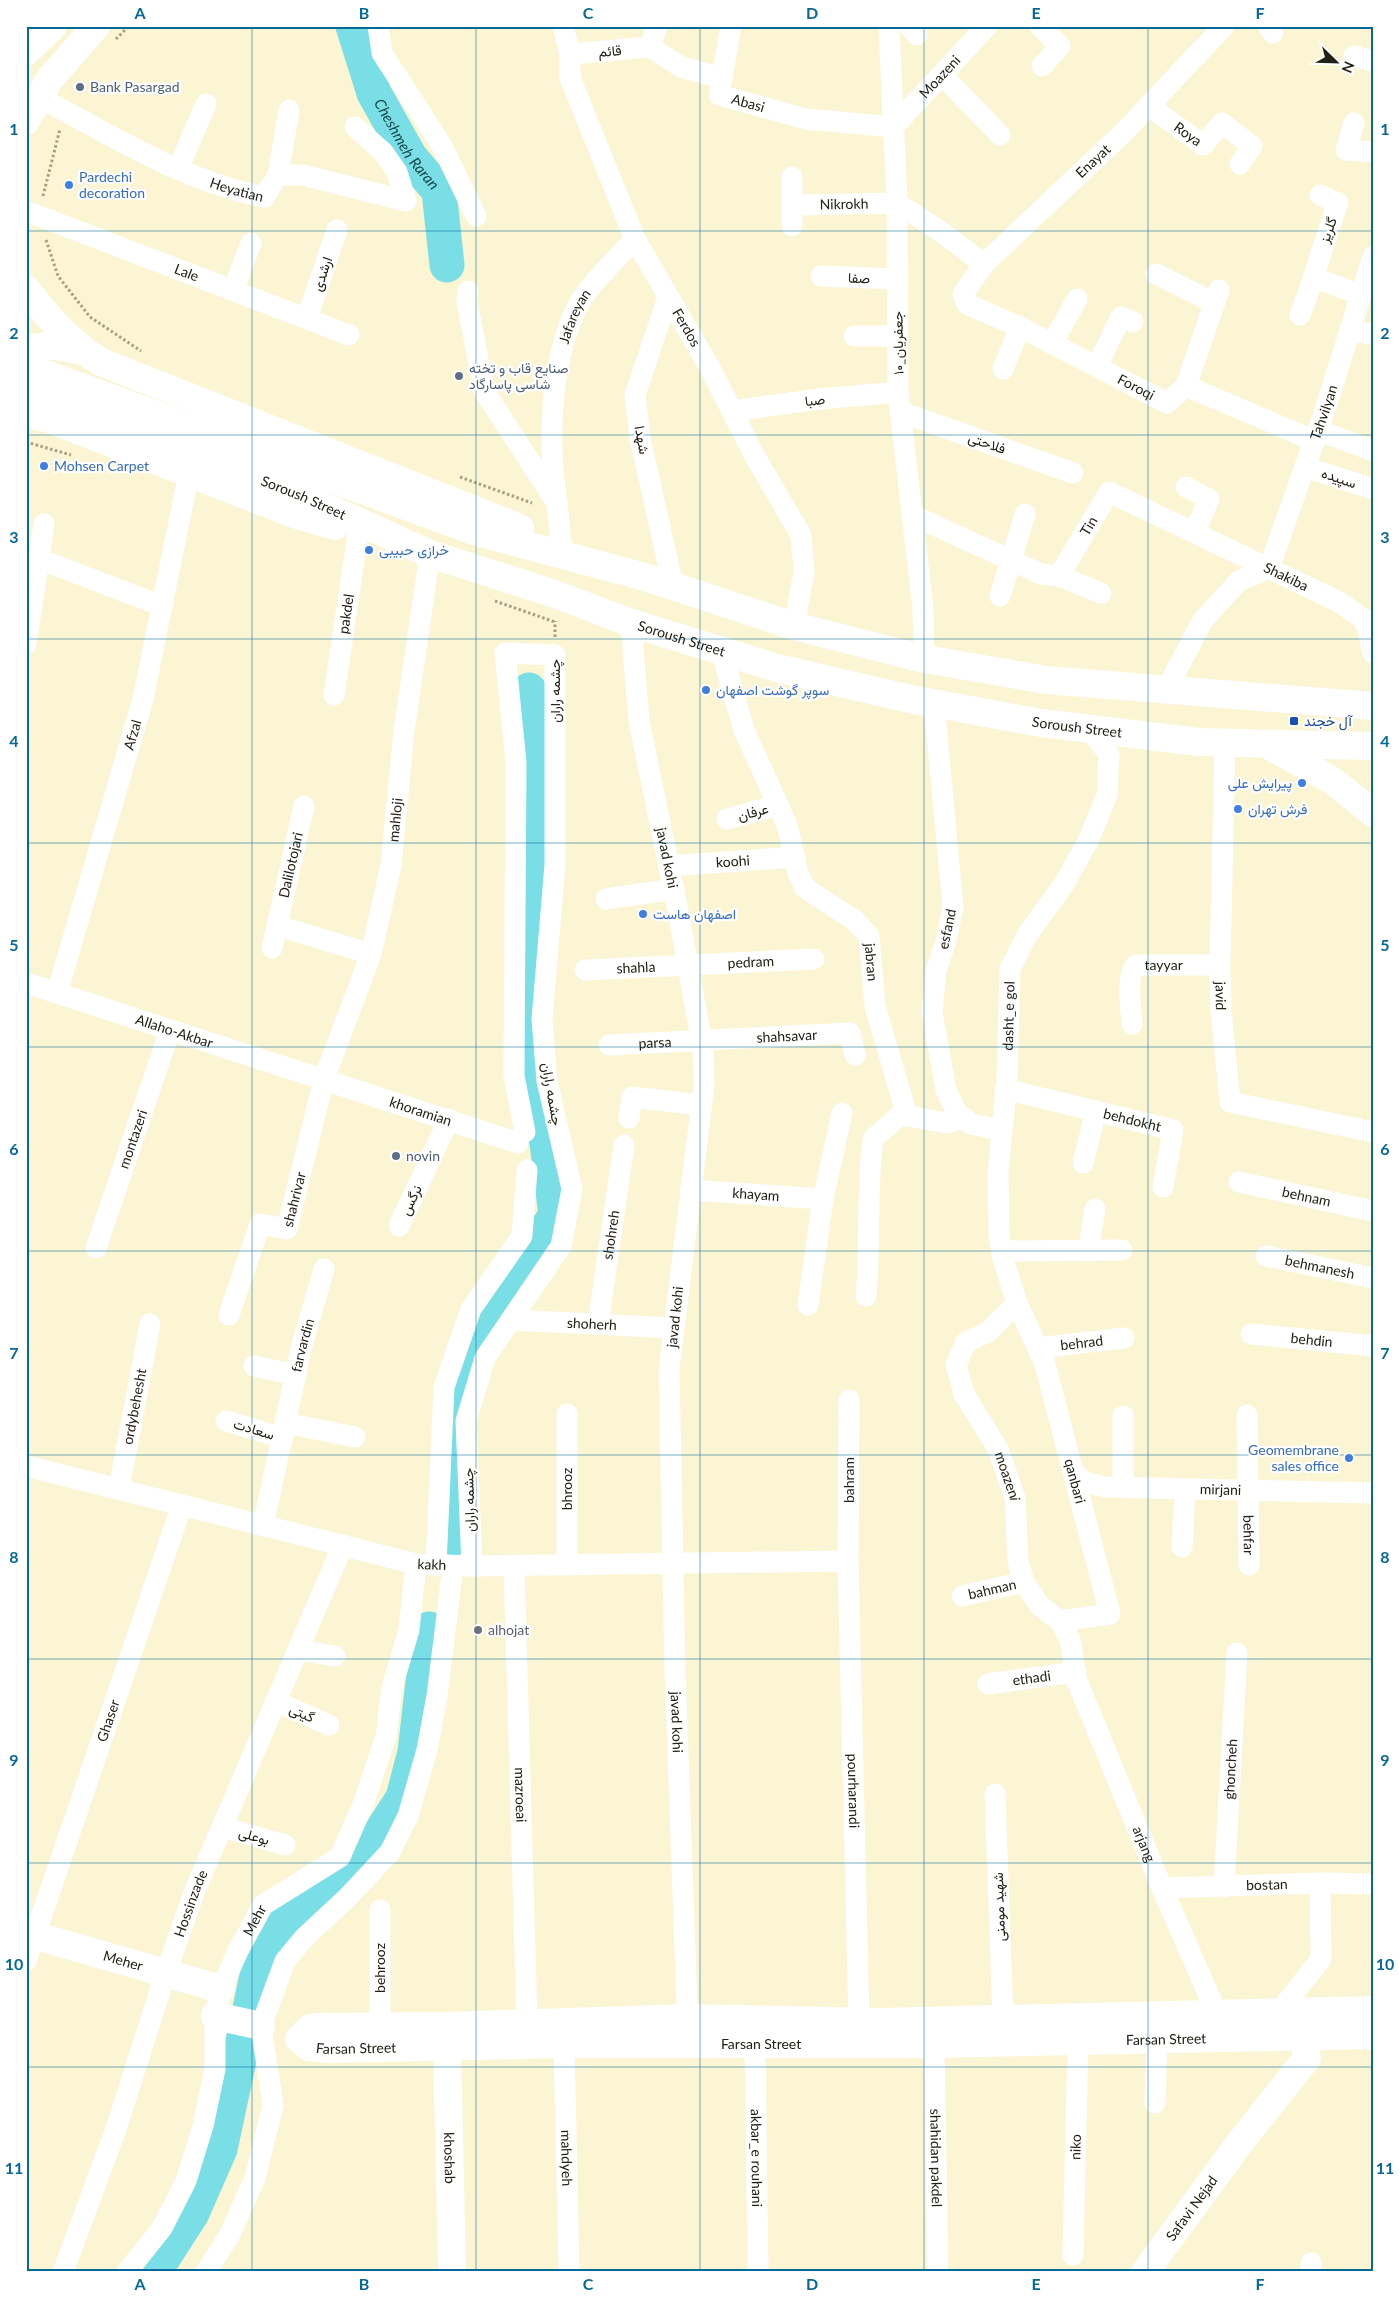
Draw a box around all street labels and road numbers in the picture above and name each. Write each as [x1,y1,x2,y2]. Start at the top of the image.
street label: قائم [598,41,622,61]
street label: Moazeni [915,51,964,101]
street label: Abasi [730,90,767,115]
street label: Roya [1171,118,1205,149]
street label: Enayat [1072,140,1114,181]
street label: Heyatian [208,174,265,205]
street label: Nikrokh [819,195,869,212]
street label: گلریز [1315,215,1341,246]
street label: ارشدی [308,254,336,294]
street label: Lale [172,260,201,285]
street label: صفا [848,269,871,286]
street label: Jafareyan [555,285,594,345]
street label: Ferdos [669,305,705,350]
street label: ۱۰_جعفریان [888,311,908,375]
street label: Foroqi [1115,370,1158,403]
street label: Tahvilyan [1306,383,1340,442]
street label: صبا [804,390,826,410]
street label: شهدا [631,424,653,456]
street label: فلاحتی [966,428,1008,458]
street label: سپیده [1319,464,1359,493]
street label: Soroush Street [259,472,349,523]
street label: Tin [1076,513,1101,539]
street label: Shakiba [1261,558,1311,594]
street label: pakdel [334,593,357,635]
street label: Soroush Street [636,617,727,660]
street label: چشمه راران [546,659,565,723]
street label: Soroush Street [1031,713,1123,741]
street label: Afzal [120,718,145,752]
street label: mahloji [384,797,405,843]
street label: عرفان [736,799,770,825]
street label: javad kohi [653,825,682,890]
street label: Dalilotojari [275,830,306,900]
street label: koohi [715,851,750,871]
street label: esfand [934,907,959,951]
street label: jabran [862,941,882,982]
street label: pedram [727,952,774,971]
street label: tayyar [1145,956,1183,973]
street label: shahla [616,958,656,976]
street label: javid [1212,980,1230,1010]
street label: dasht_e gol [999,981,1018,1051]
street label: Allaho-Akbar [134,1010,215,1051]
street label: shahsavar [756,1026,817,1046]
street label: parsa [638,1033,672,1052]
street label: چشمه راران [537,1061,566,1127]
street label: khoramian [388,1093,454,1129]
street label: behdokht [1102,1104,1163,1135]
street label: montazeri [115,1107,150,1171]
street label: shahrivar [279,1170,309,1229]
street label: نرگس [396,1182,426,1218]
street label: behnam [1281,1183,1332,1210]
street label: khayam [732,1184,780,1204]
street label: shohreh [598,1209,622,1261]
street label: behmanesh [1284,1251,1356,1282]
street label: javad kohi [663,1286,686,1349]
street label: shoherh [567,1314,617,1333]
street label: farvardin [287,1316,317,1374]
street label: behdin [1290,1329,1334,1350]
street label: behrad [1059,1332,1104,1353]
street label: ordybehesht [119,1367,149,1446]
street label: سعادت [232,1414,277,1443]
street label: moazeni [992,1449,1024,1501]
street label: bahram [840,1457,857,1503]
street label: qanbari [1061,1457,1090,1505]
street label: چشمه راران [459,1468,480,1532]
street label: bhrooz [558,1468,575,1510]
street label: mirjani [1200,1480,1241,1498]
street label: behfar [1240,1515,1258,1555]
street label: kakh [417,1555,447,1573]
street label: bahman [966,1575,1018,1602]
street label: ethadi [1011,1667,1052,1689]
street label: javad kohi [668,1690,687,1753]
street label: Ghaser [93,1697,123,1744]
street label: گیتی [287,1700,317,1726]
street label: ghoncheh [1220,1738,1240,1800]
street label: pourharandi [845,1753,863,1828]
street label: mazroeai [512,1767,530,1823]
street label: بوعلی [237,1823,271,1849]
street label: arjang [1129,1823,1159,1864]
street label: Hossinzade [170,1867,211,1939]
street label: شهید مومنی [989,1872,1009,1942]
street label: bostan [1246,1875,1288,1893]
street label: Mehr [239,1901,270,1939]
street label: behrooz [371,1943,388,1993]
street label: Meher [101,1947,145,1974]
street label: Farsan Street [1126,2029,1206,2048]
street label: Farsan Street [721,2035,801,2052]
street label: Farsan Street [315,2039,396,2057]
street label: akbar_e rouhani [748,2109,766,2207]
street label: shahidan pakdel [927,2109,946,2207]
street label: mahdyeh [558,2130,576,2186]
street label: khoshab [441,2132,459,2184]
street label: niko [1066,2134,1084,2160]
street label: Safavi Nejad [1162,2172,1221,2244]

